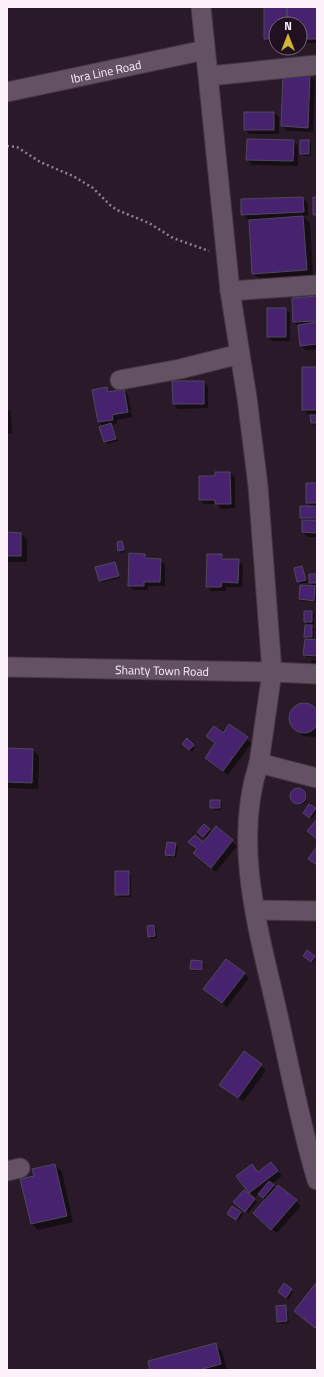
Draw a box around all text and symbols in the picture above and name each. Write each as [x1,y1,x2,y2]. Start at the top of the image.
north arrow [268,16,308,56]
text: N [284,18,292,34]
street label: Ibra Line Road [69,54,143,88]
street label: Shanty Town Road [115,660,209,680]

